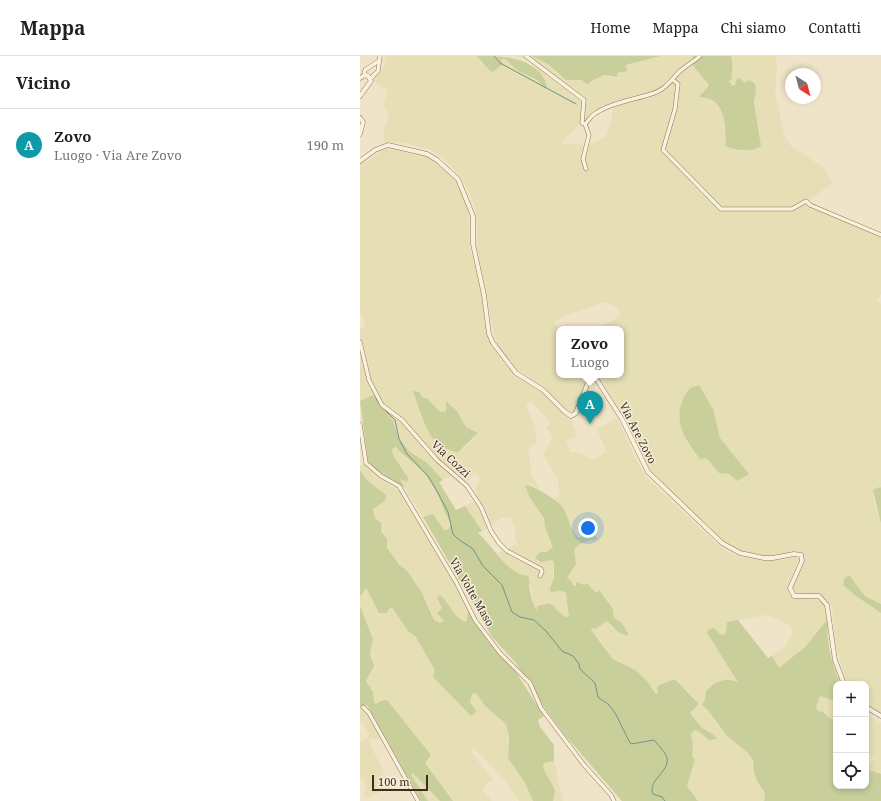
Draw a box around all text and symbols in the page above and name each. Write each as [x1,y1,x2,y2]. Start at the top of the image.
text: Mappa [20,15,85,41]
text: Home [591,18,630,37]
text: Mappa [652,18,699,37]
text: Chi siamo [721,18,786,37]
text: Contatti [808,18,861,37]
north arrow [785,68,821,104]
text: Vicino [16,71,71,94]
text: Zovo [54,126,92,146]
text: A [24,136,34,154]
text: 190 m [307,136,344,154]
text: Luogo · Via Are Zovo [54,146,182,164]
popup [556,326,624,378]
text: Zovo [571,333,608,353]
text: Luogo [571,353,609,371]
pin: A [577,391,603,424]
street label: Via Are Zovo [616,399,660,466]
street label: Via Cozzi [429,437,474,481]
your location [578,518,598,538]
street label: Via Volte Maso [447,555,498,629]
map controls [833,681,869,789]
button: + [833,681,869,717]
button: − [833,717,869,753]
button: locate [833,753,869,789]
scale bar [372,773,428,792]
text: 100 m [378,774,410,789]

